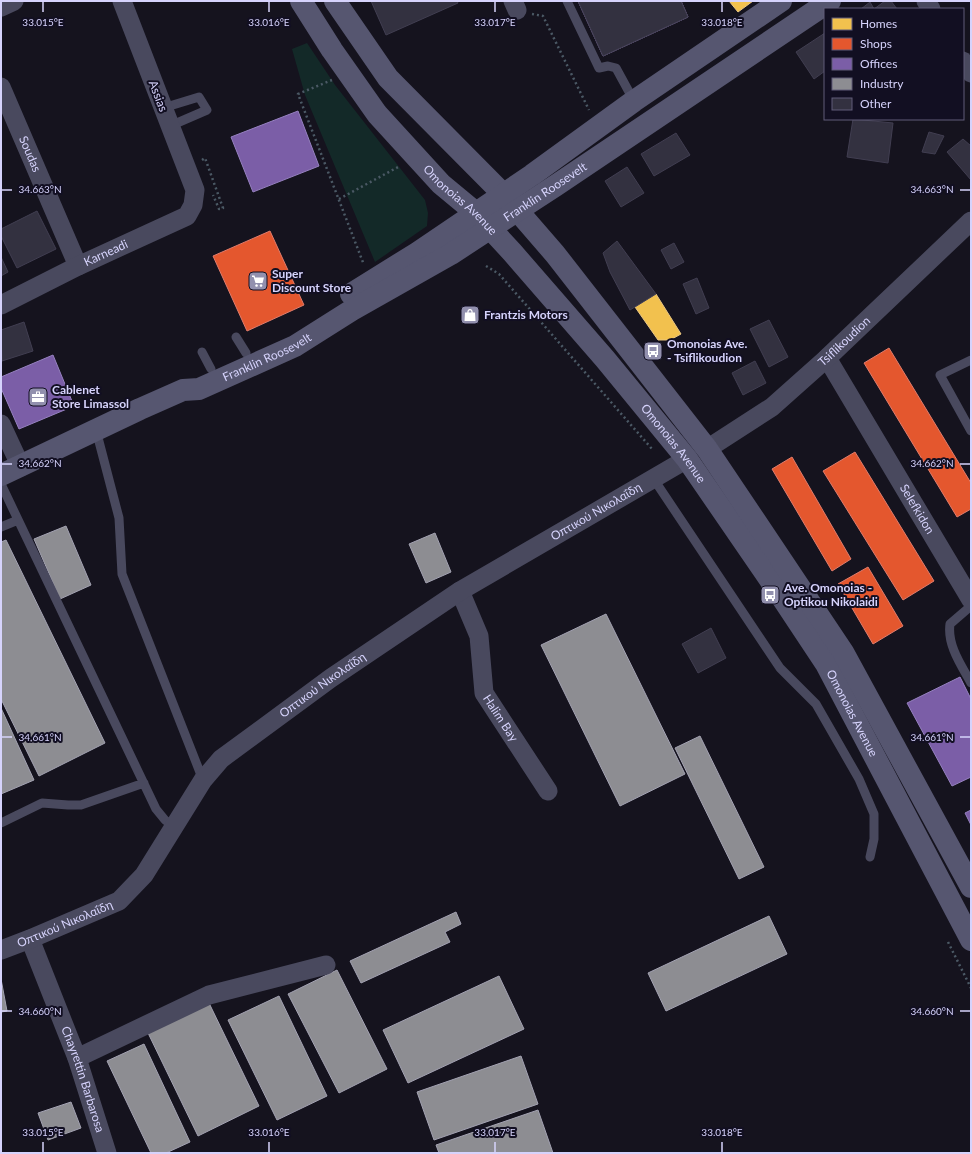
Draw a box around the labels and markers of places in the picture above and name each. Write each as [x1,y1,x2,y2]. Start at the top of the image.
place label: Super Discount Store [272,266,352,295]
supermarket icon: Super Discount Store [247,270,269,292]
shop icon: Frantzis Motors [459,304,481,326]
place label: Frantzis Motors [484,307,568,322]
place label: Omonoias Ave. - Tsiflikoudion [667,336,748,365]
bus stop icon: Omonoias Ave. - Tsiflikoudion [642,340,664,362]
place label: Cablenet Store Limassol [52,382,129,411]
office icon: Cablenet Store Limassol [27,386,49,408]
place label: Ave. Omonoias - Optikou Nikolaidi [783,580,878,609]
bus stop icon: Ave. Omonoias - Optikou Nikolaidi [759,584,781,606]

